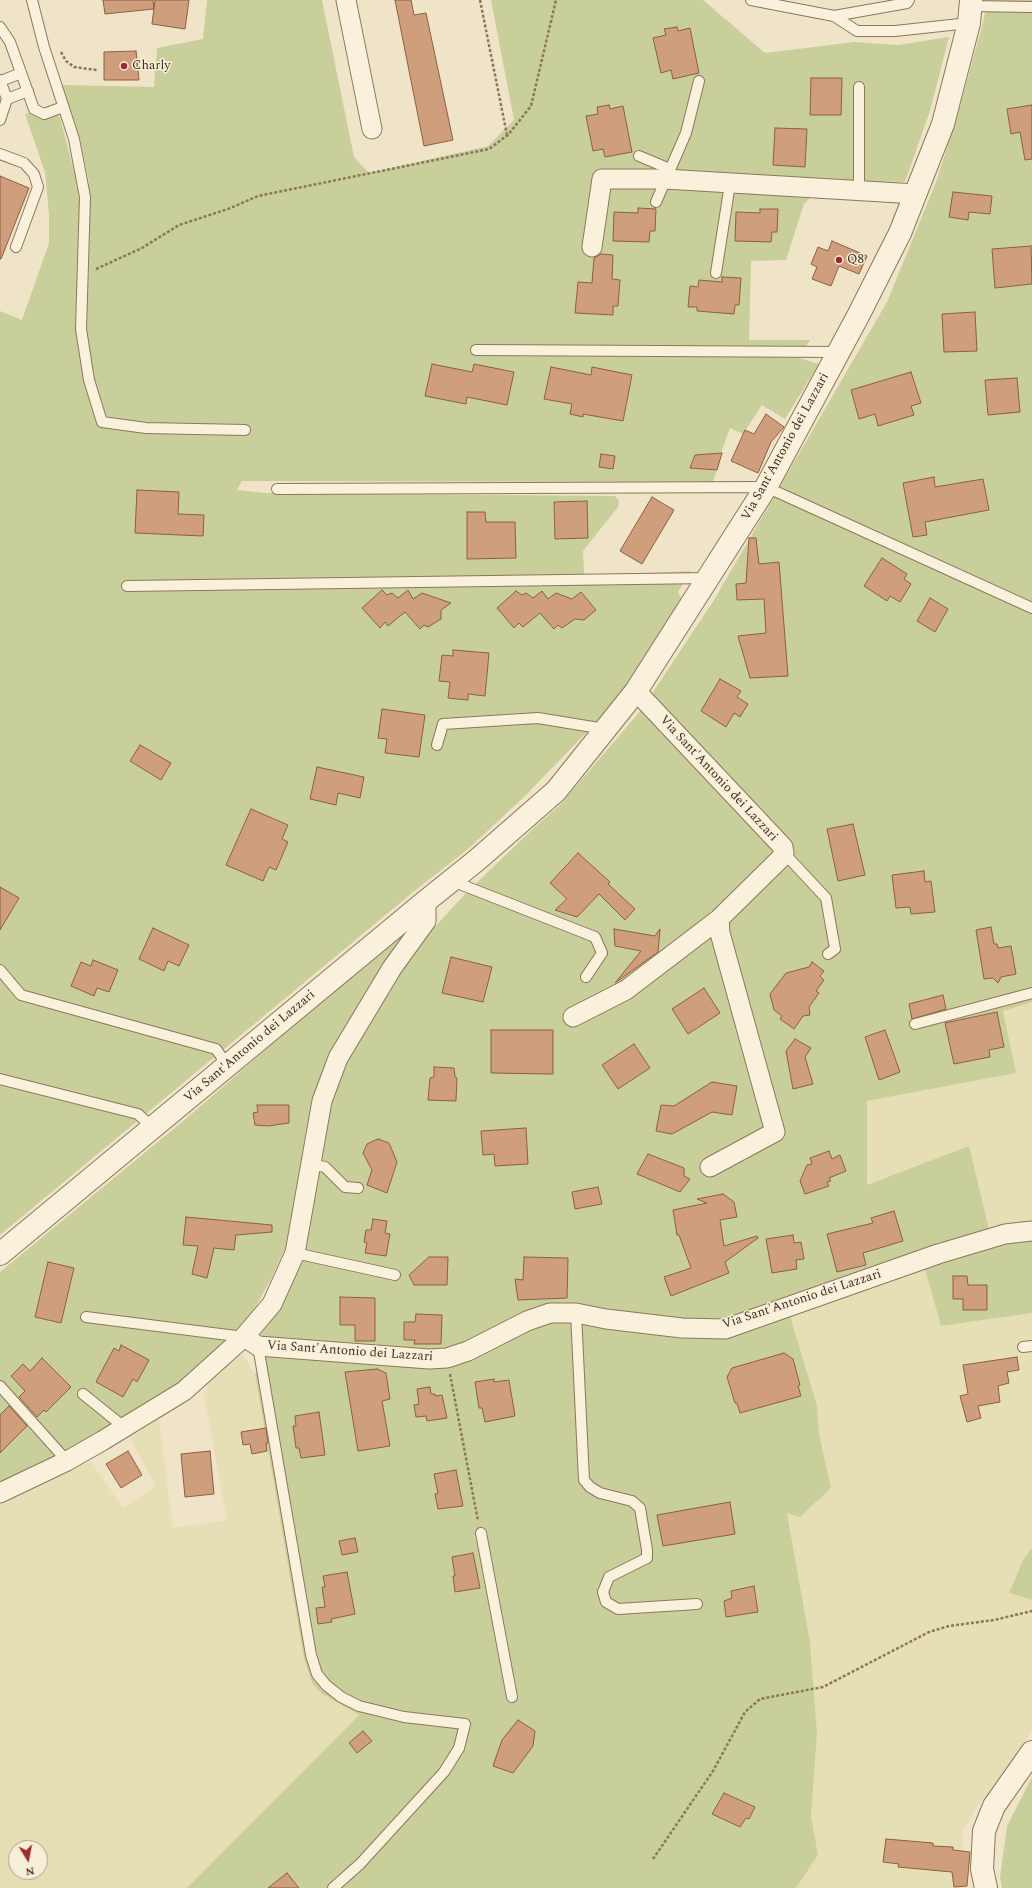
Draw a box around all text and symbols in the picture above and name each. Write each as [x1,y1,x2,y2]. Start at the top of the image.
place label: Charly [132,58,171,74]
marker: Charly [119,61,129,71]
place label: Q8 [847,252,864,268]
marker: Q8 [834,255,844,265]
street label: Via Sant'Antonio dei Lazzari [739,370,833,524]
street label: Via Sant'Antonio dei Lazzari [656,713,780,845]
street label: Via Sant'Antonio dei Lazzari [181,988,319,1106]
street label: Via Sant'Antonio dei Lazzari [720,1267,884,1333]
street label: Via Sant'Antonio dei Lazzari [266,1338,434,1366]
north arrow [8,1840,48,1880]
text: N [24,1862,36,1880]

